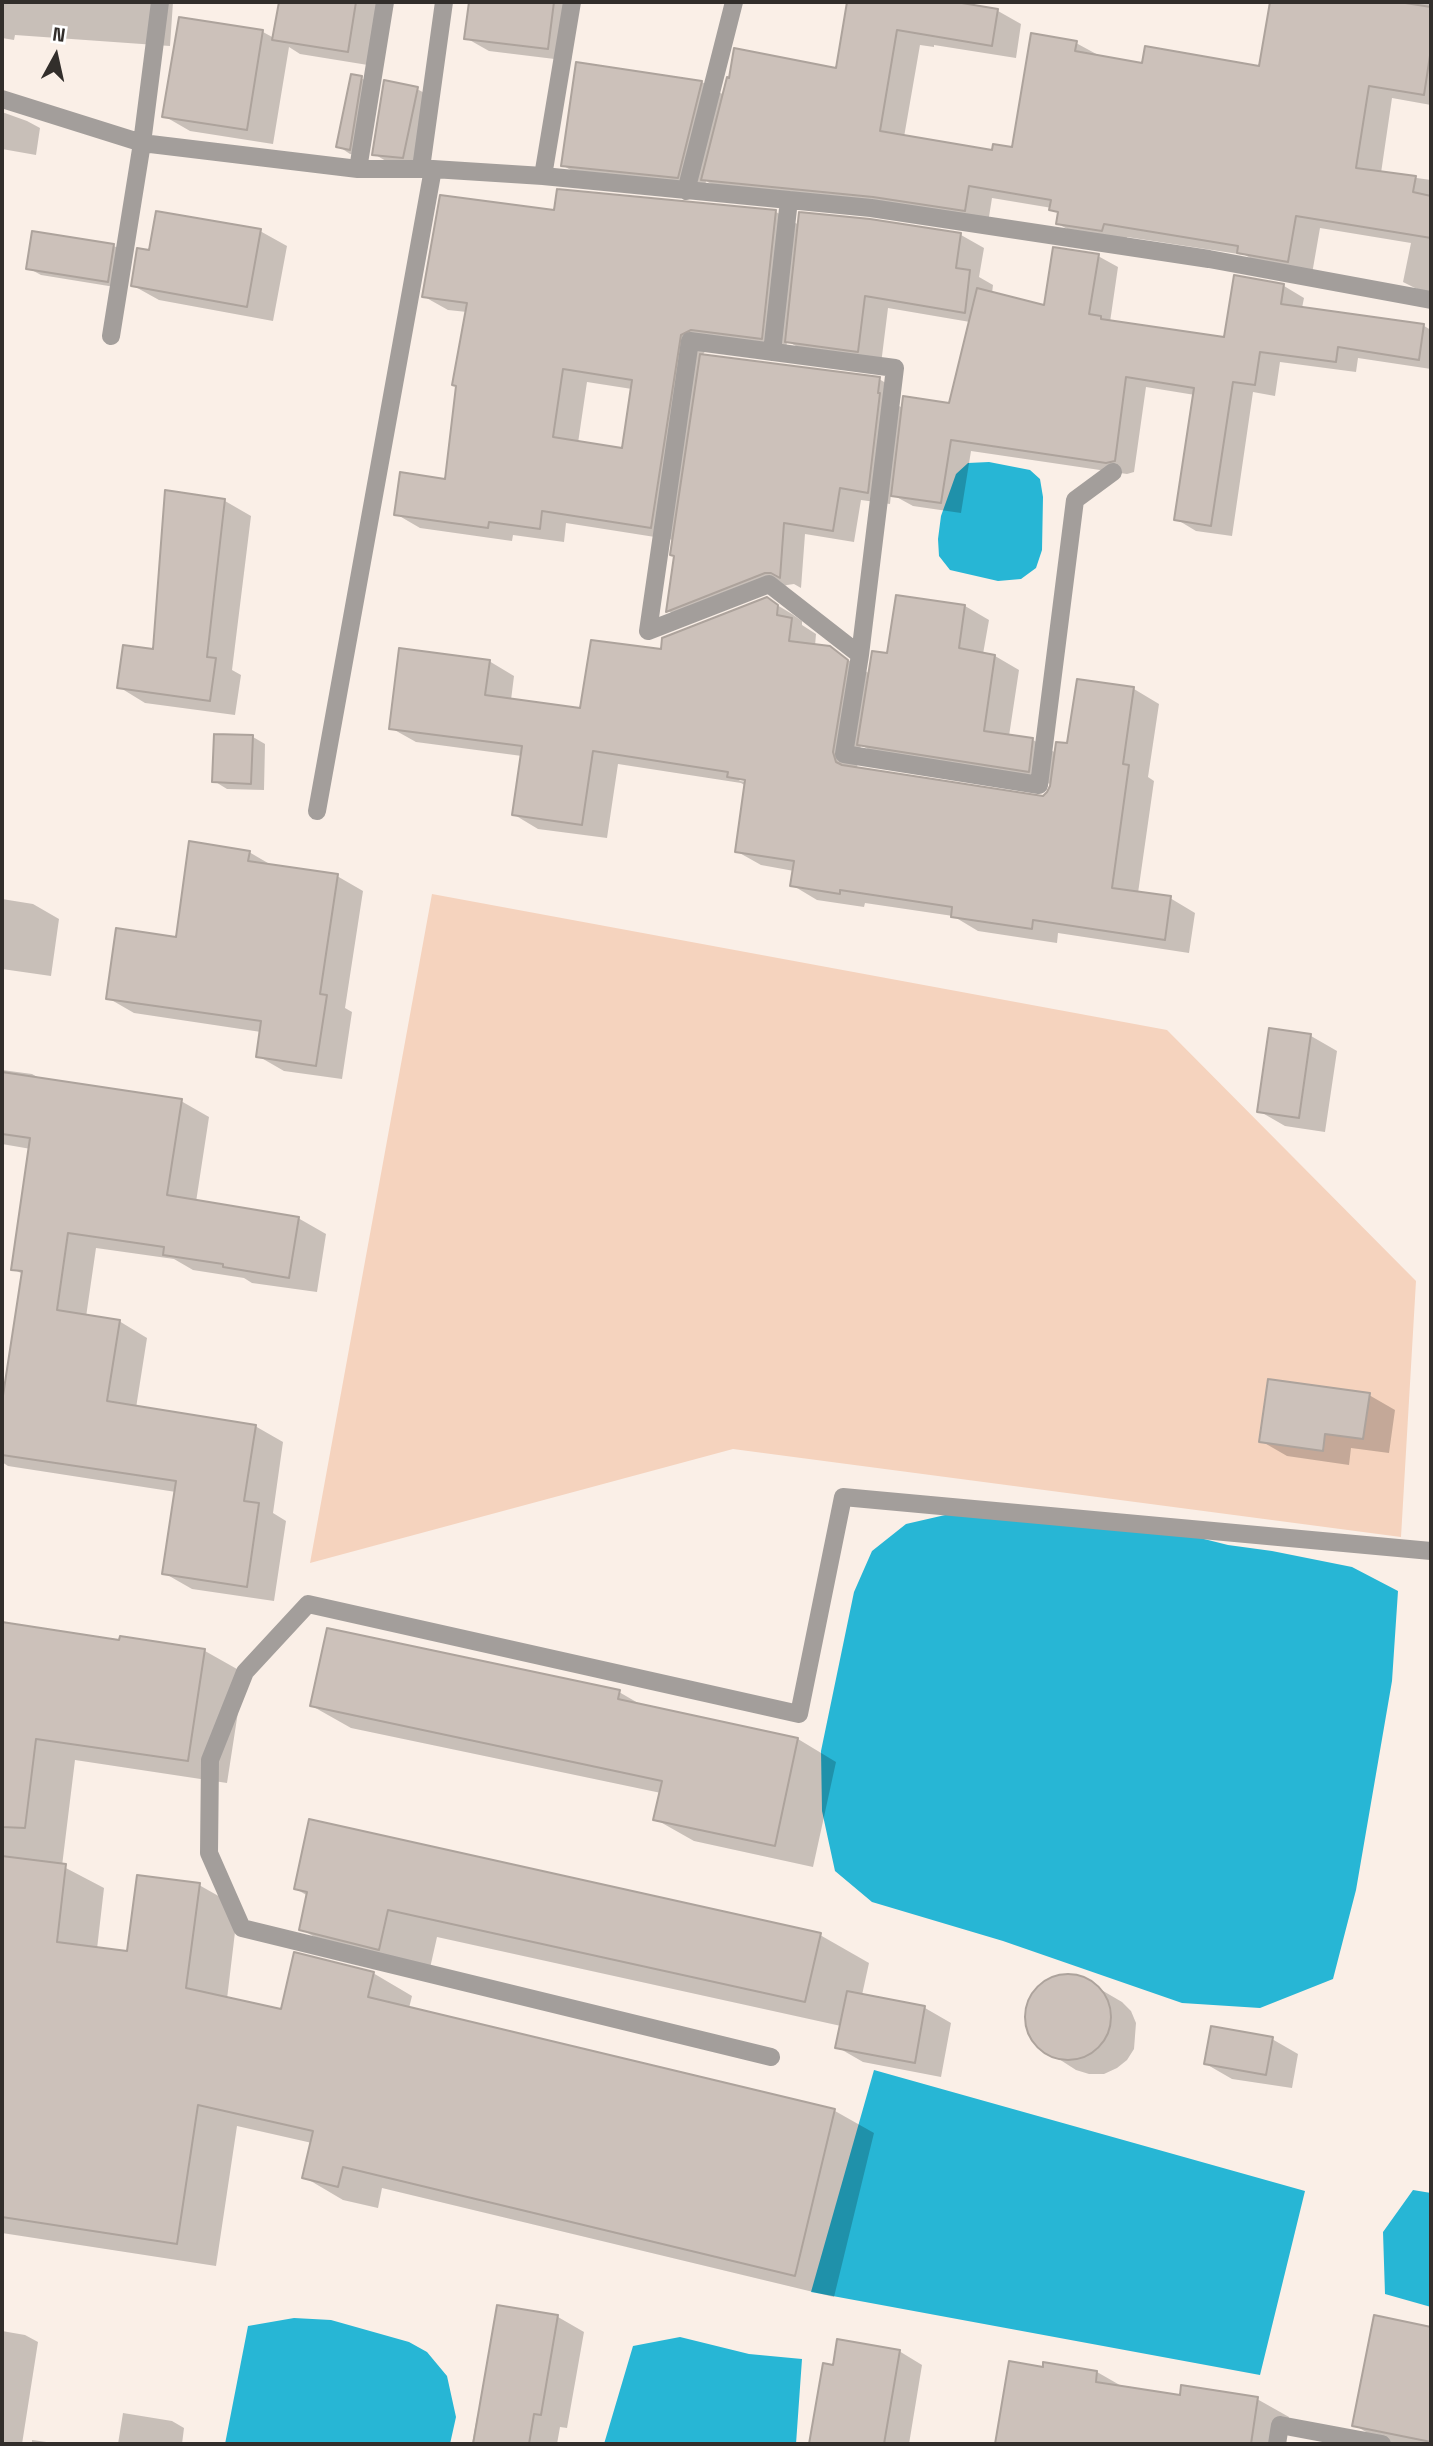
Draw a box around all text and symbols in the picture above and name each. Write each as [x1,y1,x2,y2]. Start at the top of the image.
north arrow [21,21,91,91]
text: N [51,21,67,48]

